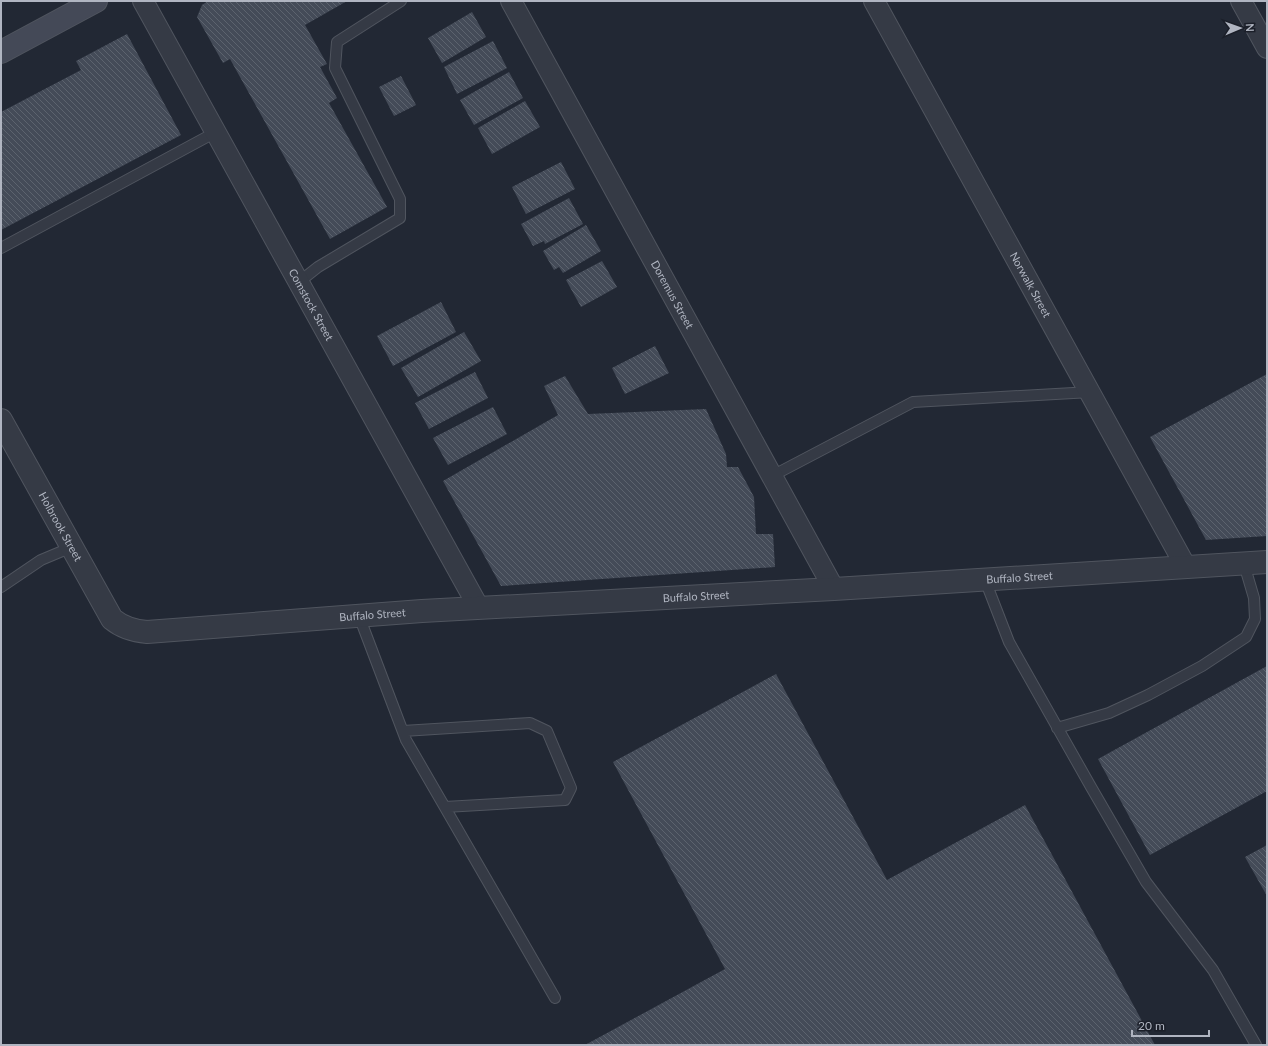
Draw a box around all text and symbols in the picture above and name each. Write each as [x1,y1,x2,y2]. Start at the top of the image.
north arrow [1220,8,1260,48]
text: N [1244,23,1257,32]
street label: Norwalk Street [1008,250,1054,319]
street label: Doremus Street [649,258,697,331]
street label: Comstock Street [286,266,337,343]
street label: Holbrook Street [36,490,85,563]
street label: Buffalo Street [986,568,1053,585]
street label: Buffalo Street [662,588,730,604]
street label: Buffalo Street [339,605,406,623]
scale bar [1132,1012,1209,1038]
text: 20 m [1138,1018,1165,1033]

